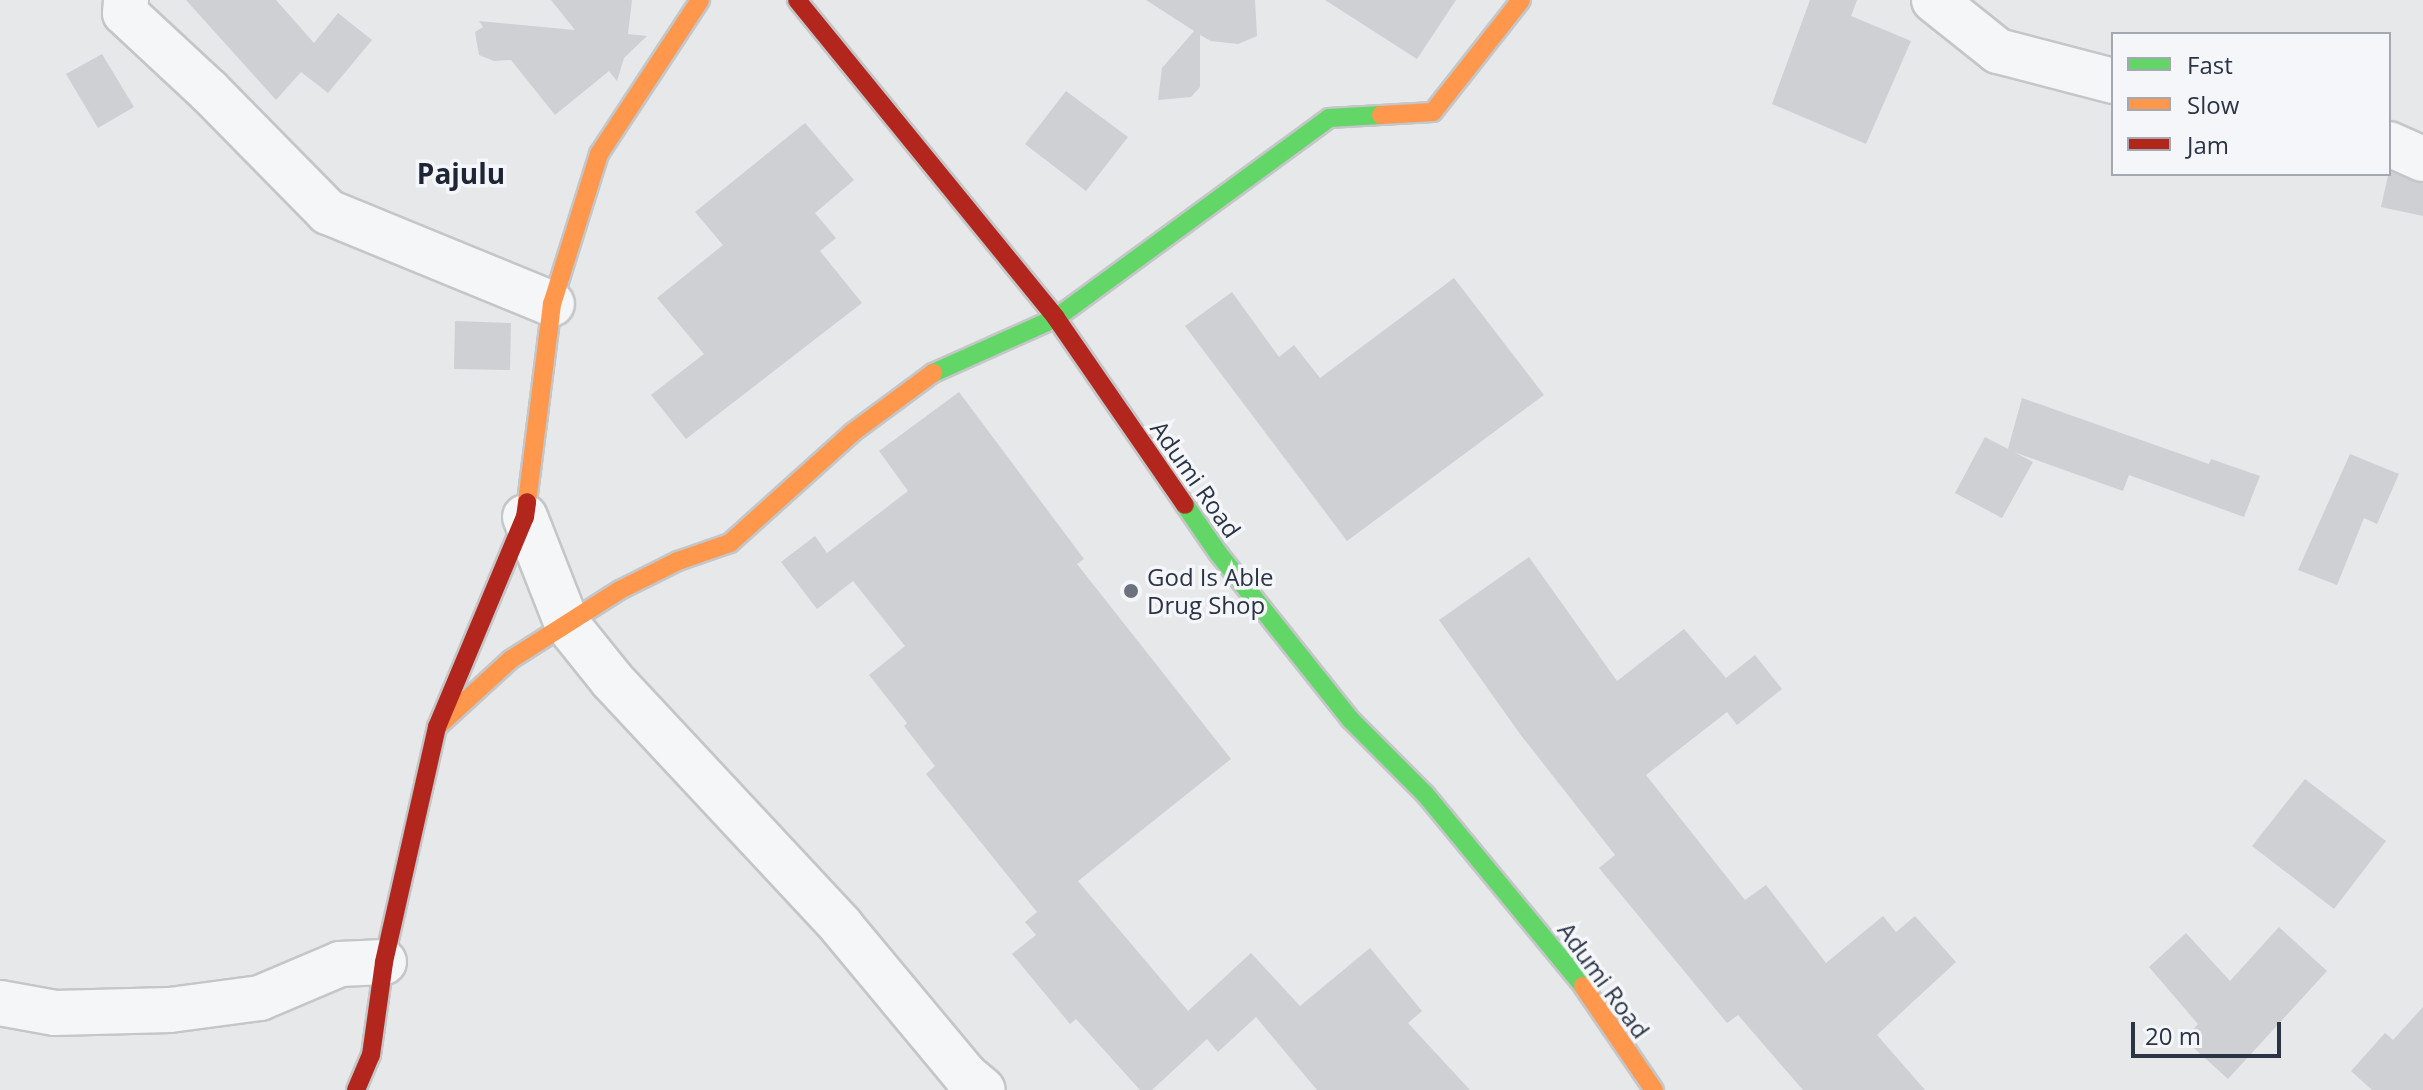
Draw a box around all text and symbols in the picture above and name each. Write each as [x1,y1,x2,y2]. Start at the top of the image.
legend [2111,32,2391,176]
text: Fast [2187,48,2233,81]
text: Slow [2187,88,2239,121]
text: Jam [2187,128,2229,161]
district label: Pajulu [417,156,505,190]
street label: Adumi Road [1145,415,1247,543]
place label: God Is Able Drug Shop [1147,563,1274,619]
marker: God Is Able Drug Shop [1122,582,1140,600]
street label: Adumi Road [1552,916,1656,1044]
scale bar [2135,1006,2285,1056]
text: 20 m [2145,1019,2201,1052]

